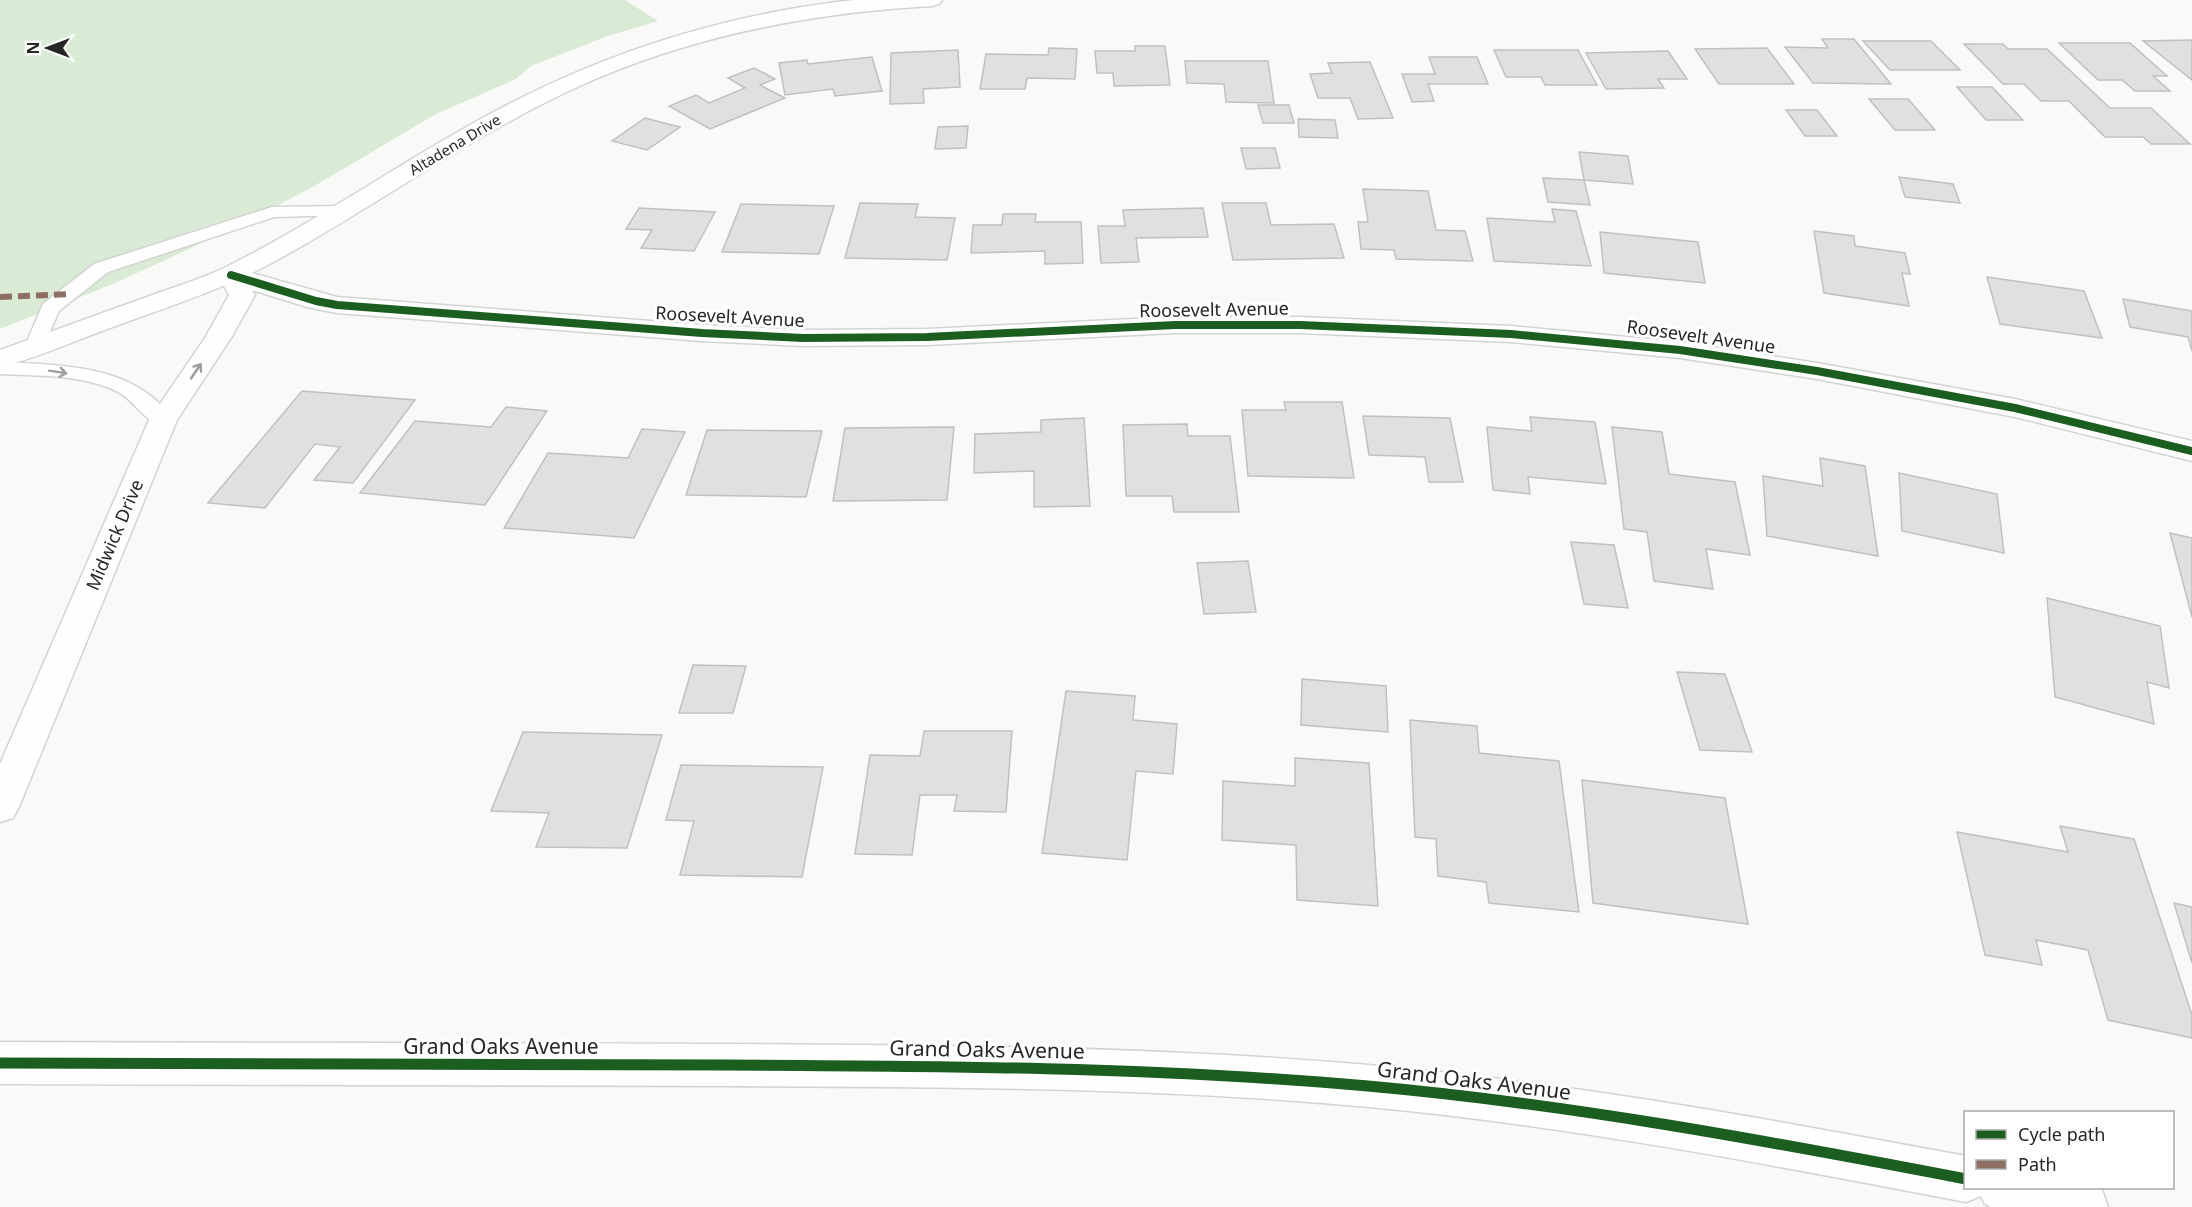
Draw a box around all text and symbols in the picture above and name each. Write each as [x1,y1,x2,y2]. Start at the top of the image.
north arrow [18,18,78,78]
text: N [22,41,44,55]
street label: Altadena Drive [405,109,504,179]
street label: Roosevelt Avenue [1139,296,1289,322]
street label: Roosevelt Avenue [655,300,805,332]
street label: Roosevelt Avenue [1625,314,1777,358]
one-way arrow [190,363,202,380]
one-way arrow [48,366,68,377]
street label: Midwick Drive [80,475,148,594]
street label: Grand Oaks Avenue [403,1032,599,1060]
street label: Grand Oaks Avenue [889,1033,1085,1065]
street label: Grand Oaks Avenue [1375,1054,1573,1106]
legend [1964,1111,2174,1189]
text: Cycle path [2018,1122,2105,1146]
text: Path [2018,1152,2057,1176]

